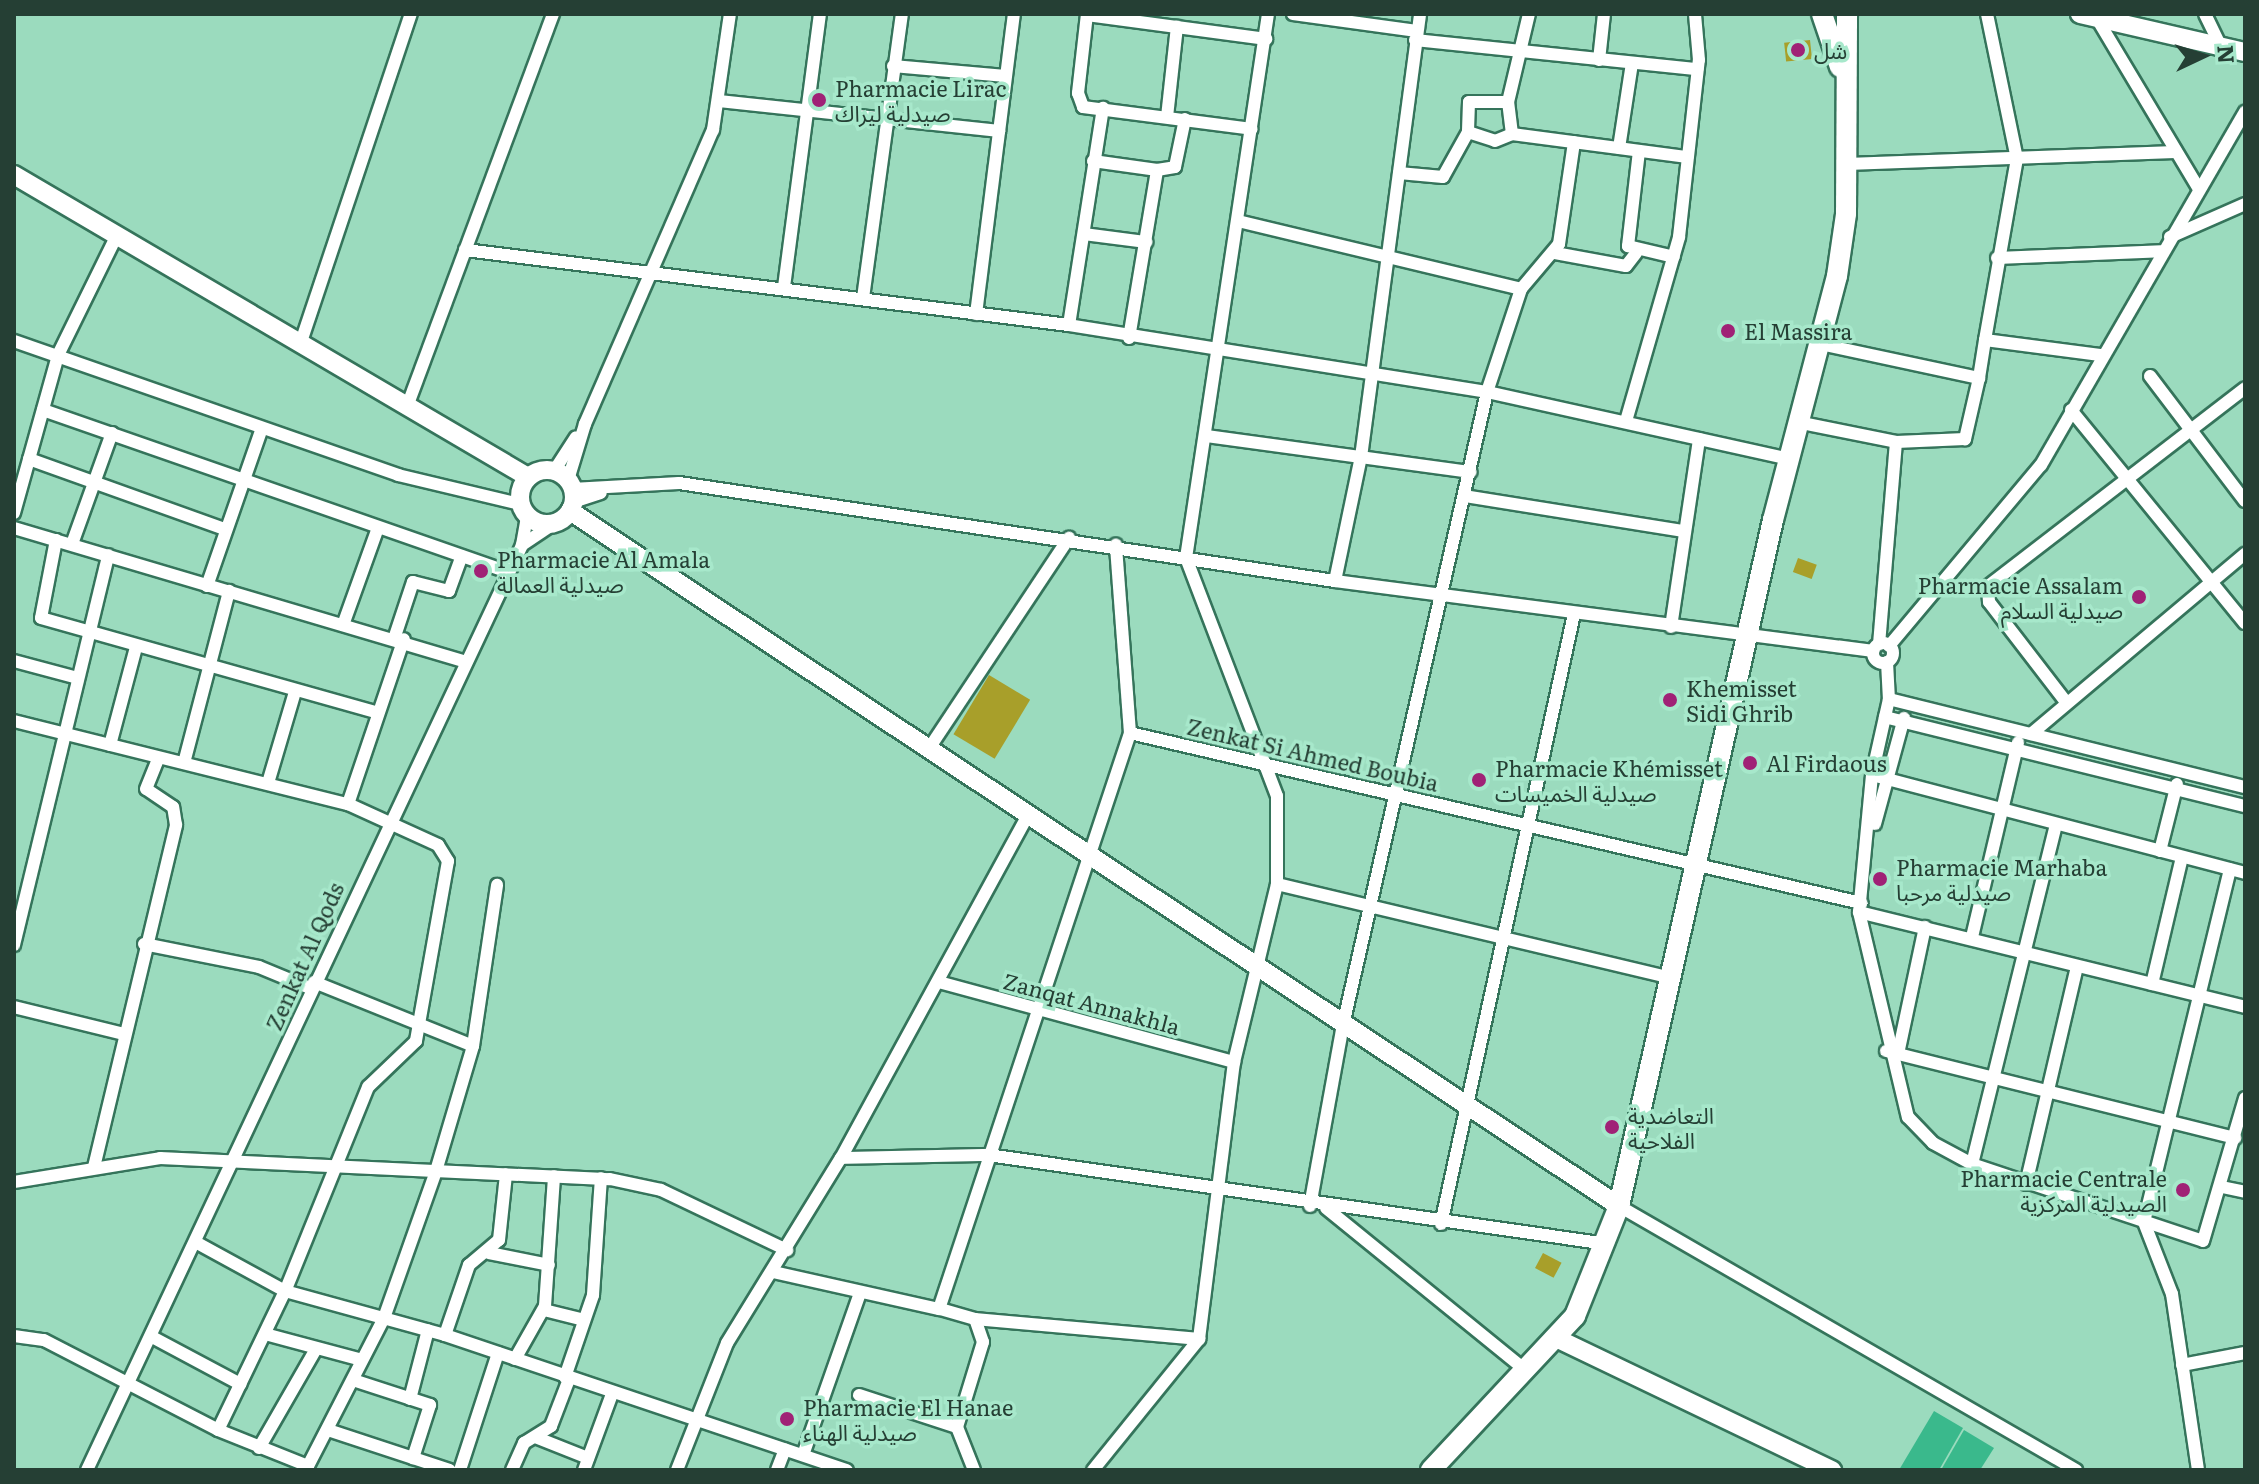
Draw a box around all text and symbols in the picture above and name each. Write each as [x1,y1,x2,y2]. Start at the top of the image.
north arrow [2163,16,2243,96]
place label: شل [1814,37,1847,63]
marker: شل [1789,41,1807,59]
text: N [2210,44,2245,65]
place label: Pharmacie Lirac صيدلية ليراك [835,74,1006,126]
marker: Pharmacie Lirac صيدلية ليراك [810,91,828,109]
place label: El Massira [1744,318,1852,344]
marker: El Massira [1719,322,1737,340]
place label: Pharmacie Al Amala صيدلية العمالة [497,545,710,596]
marker: Pharmacie Al Amala صيدلية العمالة [472,562,490,580]
place label: Pharmacie Assalam صيدلية السلام [1918,571,2123,622]
marker: Pharmacie Assalam صيدلية السلام [2130,588,2148,606]
place label: Khemisset Sidi Ghrib [1686,674,1797,726]
marker: Khemisset Sidi Ghrib [1661,691,1679,709]
street label: Zenkat Si Ahmed Boubia [1185,712,1441,796]
place label: Al Firdaous [1766,750,1887,776]
place label: Pharmacie Khémisset صيدلية الخميسات [1495,754,1723,806]
marker: Al Firdaous [1741,754,1759,772]
marker: Pharmacie Khémisset صيدلية الخميسات [1470,771,1488,789]
place label: Pharmacie Marhaba صيدلية مرحبا [1896,853,2107,904]
marker: Pharmacie Marhaba صيدلية مرحبا [1871,870,1889,888]
street label: Zenkat Al Qods [260,878,348,1034]
street label: Zanqat Annakhla [1001,967,1183,1039]
place label: التعاضدية الفلاحية [1628,1101,1714,1152]
marker: التعاضدية الفلاحية [1603,1118,1621,1136]
place label: Pharmacie Centrale الصيدلية المركزية [1960,1164,2167,1216]
marker: Pharmacie Centrale الصيدلية المركزية [2174,1181,2192,1199]
place label: Pharmacie El Hanae صيدلية الهناء [803,1393,1014,1444]
marker: Pharmacie El Hanae صيدلية الهناء [778,1410,796,1428]

